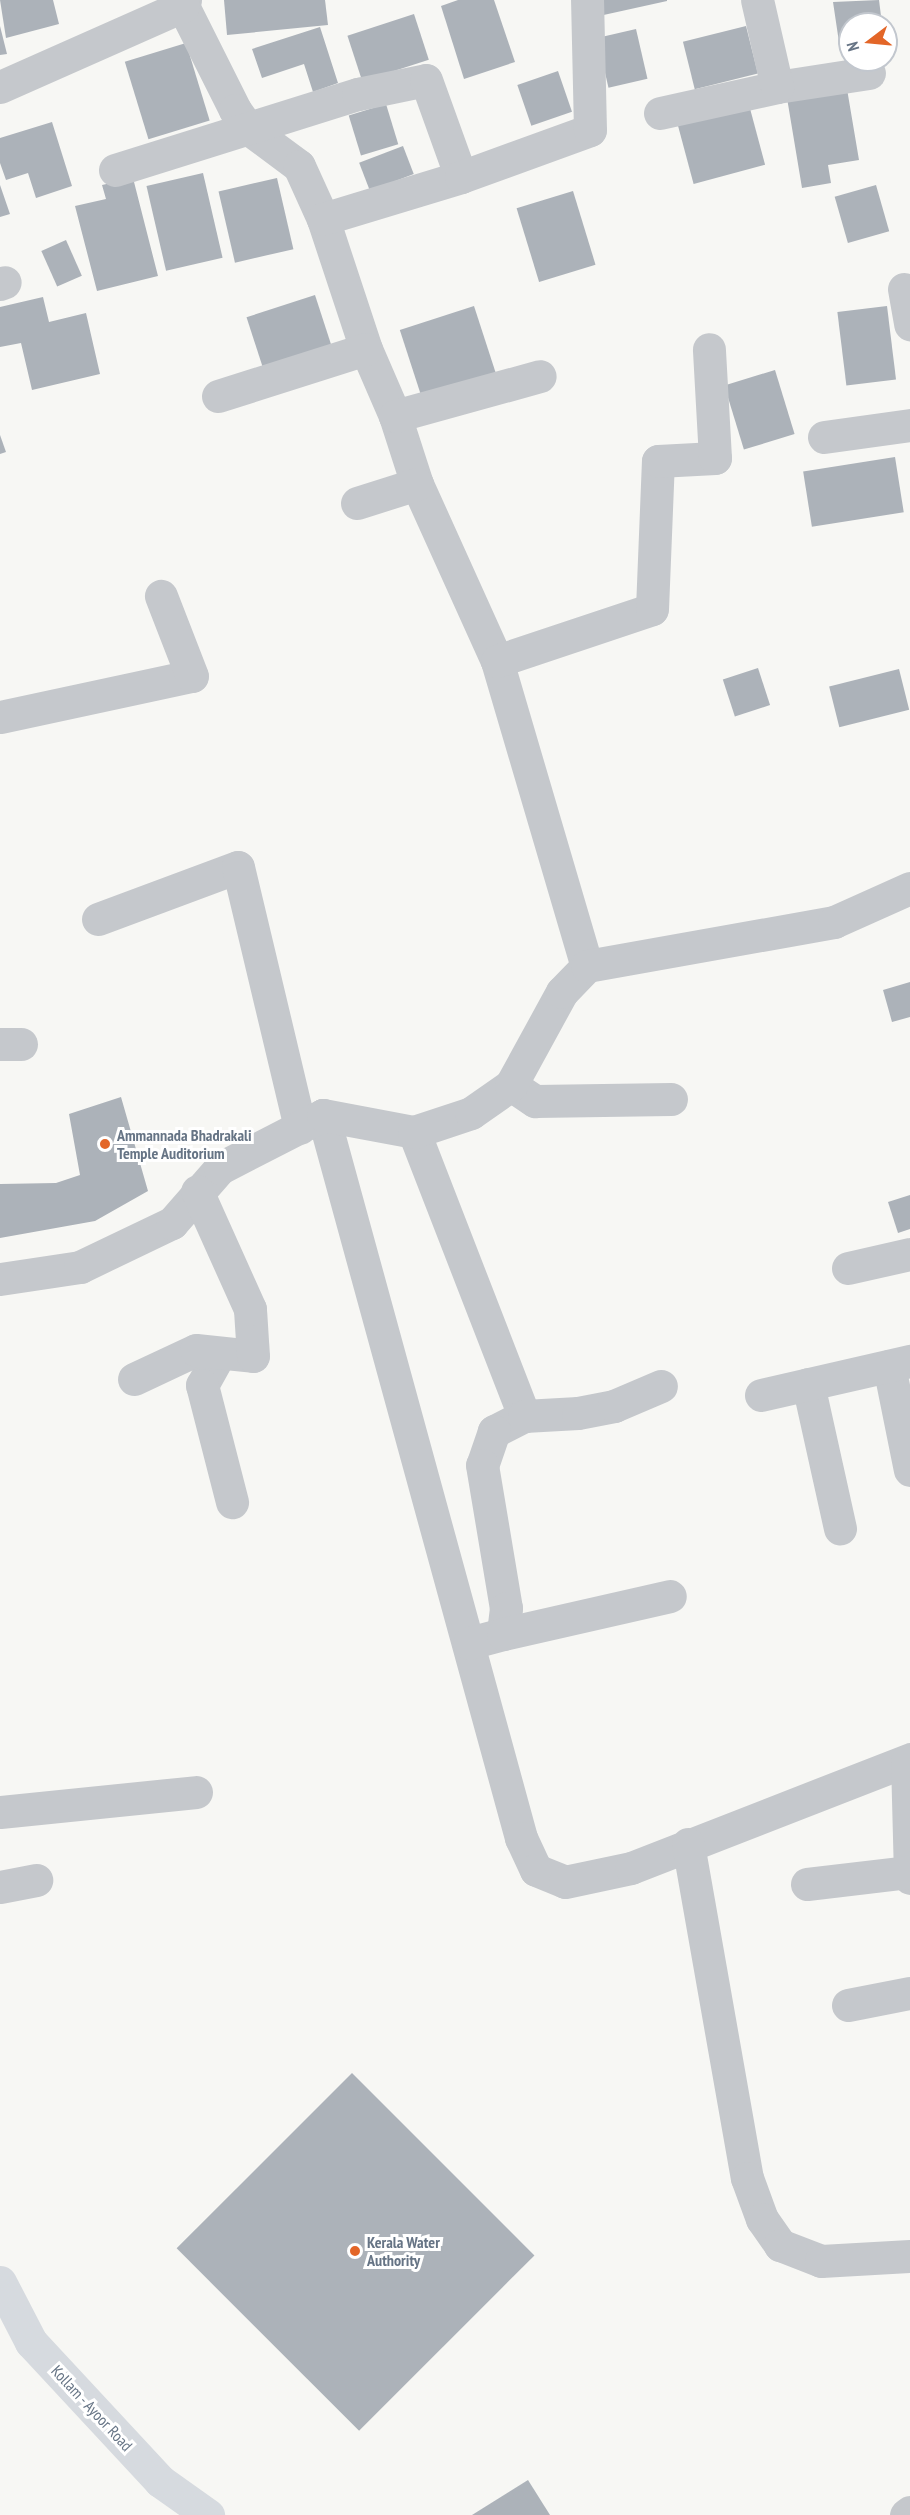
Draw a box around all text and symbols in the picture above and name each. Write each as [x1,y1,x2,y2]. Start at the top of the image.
north arrow [838,12,898,72]
text: N [842,40,863,53]
place label: Ammannada Bhadrakali Temple Auditorium [117,1125,252,1163]
marker: Ammannada Bhadrakali Temple Auditorium [98,1137,112,1151]
place label: Kerala Water Authority [367,2232,440,2270]
marker: Kerala Water Authority [348,2244,362,2258]
street label: Kollam - Ayoor Road [47,2361,137,2455]

